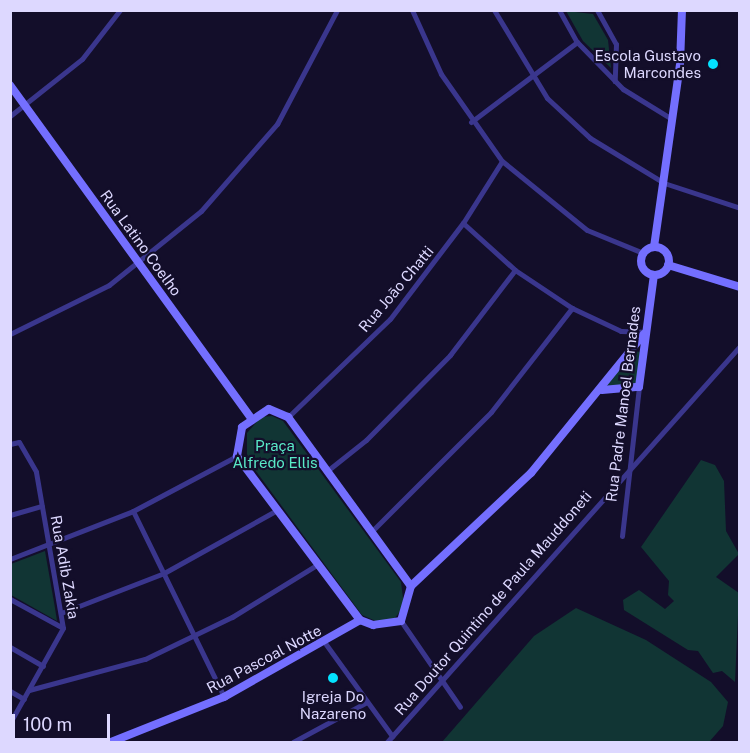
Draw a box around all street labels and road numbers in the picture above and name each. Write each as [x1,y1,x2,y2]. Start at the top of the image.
street label: Rua Latino Coelho [97,187,185,299]
street label: Rua João Chatti [355,242,437,336]
street label: Rua Padre Manoel Bernades [602,305,644,503]
street label: Rua Doutor Quintino de Paula Mauddoneti [391,487,595,719]
street label: Rua Adib Zakia [47,514,83,620]
street label: Rua Pascoal Notte [204,621,324,697]

